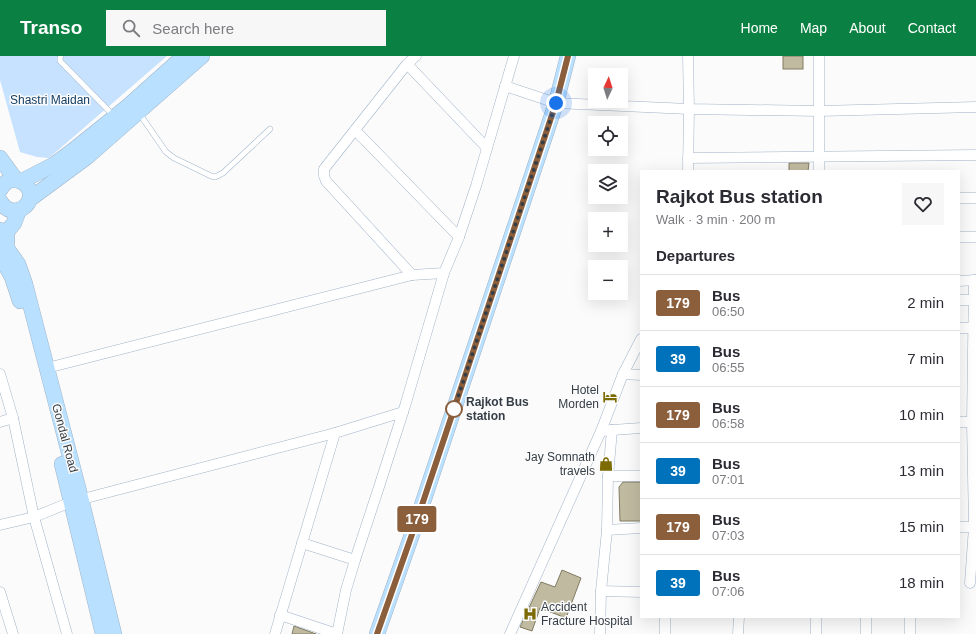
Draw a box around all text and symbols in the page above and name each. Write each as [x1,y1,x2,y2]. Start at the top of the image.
search box [106,10,386,46]
text: Transo [20,17,82,38]
icon: search [120,17,142,39]
text: Search here [152,20,234,37]
text: Home [741,20,778,36]
text: Map [800,20,827,36]
text: About [849,20,886,36]
text: Contact [908,20,956,36]
north arrow [588,68,628,108]
map controls [588,68,628,300]
park label: Shastri Maidan [10,93,90,107]
your location [546,93,566,113]
button: locate [588,116,628,156]
button: layers [588,164,628,204]
button: heart [902,183,944,225]
text: Rajkot Bus station [656,186,823,207]
button: + [588,212,628,252]
text: Walk · 3 min · 200 m [656,212,775,227]
text: Departures [656,247,735,264]
button: − [588,260,628,300]
text: Bus [712,287,740,304]
text: 2 min [907,294,944,311]
text: 179 [666,295,690,311]
text: 06:50 [712,304,745,319]
text: Bus [712,343,740,360]
text: 7 min [907,350,944,367]
text: 39 [670,351,686,367]
text: 06:55 [712,360,745,375]
place label: Hotel Morden [558,383,599,411]
hotel icon: Hotel Morden [602,389,618,405]
place label: Rajkot Bus station [466,395,529,423]
text: Bus [712,399,740,416]
marker: Rajkot Bus station [445,400,463,418]
street label: Gondal Road [49,402,81,474]
text: 10 min [899,406,944,423]
text: 179 [666,407,690,423]
text: 06:58 [712,416,745,431]
place label: Jay Somnath travels [525,450,595,478]
text: Bus [712,455,740,472]
shop icon: Jay Somnath travels [598,456,614,472]
text: 13 min [899,462,944,479]
text: 39 [670,463,686,479]
text: 07:01 [712,472,745,487]
line badge: 179 [394,506,440,532]
text: 179 [405,511,429,527]
text: Bus [712,511,740,528]
text: 15 min [899,518,944,535]
text: 179 [666,519,690,535]
text: 07:03 [712,528,745,543]
text: Bus [712,567,740,584]
text: 18 min [899,574,944,591]
text: 39 [670,575,686,591]
text: 07:06 [712,584,745,599]
place label: Accident Fracture Hospital [541,600,632,628]
hospital icon: Accident Fracture Hospital [522,606,538,622]

